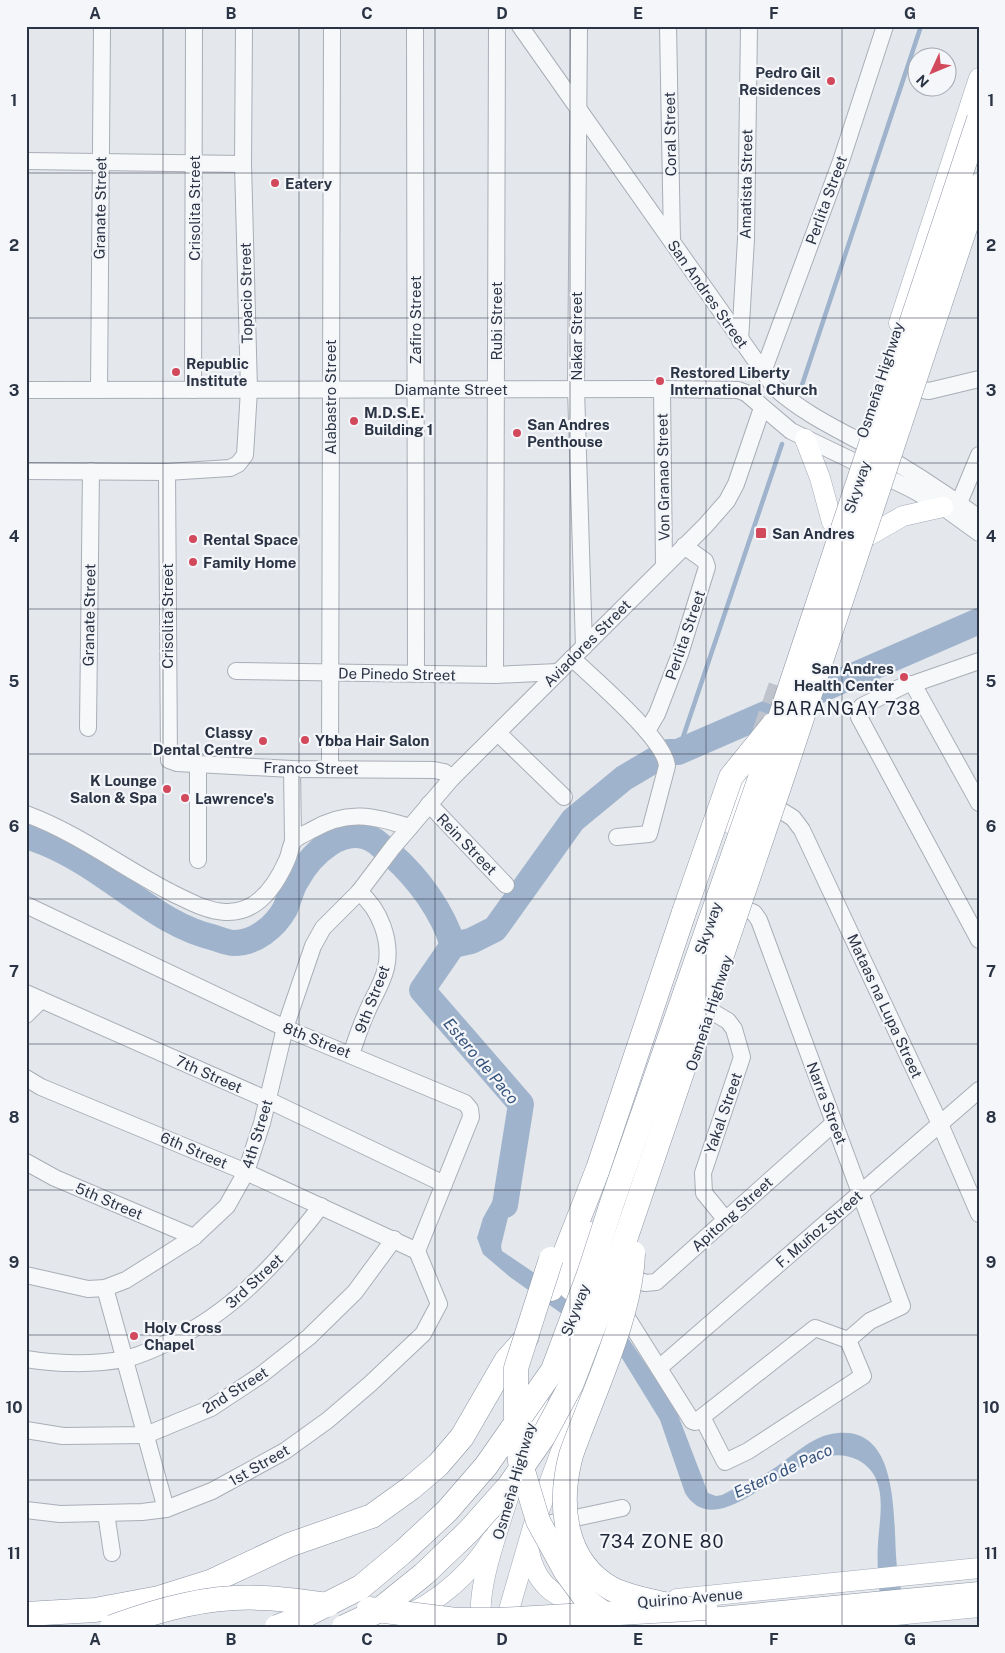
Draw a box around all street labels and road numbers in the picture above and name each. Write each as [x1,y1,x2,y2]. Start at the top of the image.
street label: Coral Street [661,91,679,176]
street label: Amatista Street [737,129,755,239]
street label: Perlita Street [802,153,850,247]
street label: Crisolita Street [186,155,203,261]
street label: Granate Street [91,156,109,260]
street label: San Andres Street [664,237,752,351]
street label: Topacio Street [237,242,255,344]
street label: Zafiro Street [407,275,424,364]
street label: Rubi Street [488,281,505,360]
street label: Nakar Street [568,291,585,381]
street label: Osmeña Highway [853,320,907,440]
street label: Alabastro Street [322,339,339,455]
street label: Diamante Street [394,381,508,398]
street label: Von Granao Street [653,413,673,541]
street label: Skyway [841,458,873,516]
street label: Granate Street [80,563,98,667]
street label: Crisolita Street [159,563,176,669]
street label: Perlita Street [662,588,708,682]
street label: Aviadores Street [540,596,634,690]
street label: De Pinedo Street [338,664,456,684]
street label: Franco Street [263,759,359,777]
street label: Rein Street [434,810,500,878]
street label: Skyway [691,899,725,957]
street label: Mataas na Lupa Street [844,931,926,1081]
street label: Osmeña Highway [682,953,736,1073]
street label: 9th Street [351,963,393,1035]
street label: 8th Street [281,1019,354,1061]
street label: 7th Street [173,1052,245,1096]
street label: Narra Street [804,1059,851,1147]
street label: Yakal Street [701,1070,745,1156]
street label: 4th Street [238,1097,276,1171]
street label: 6th Street [158,1128,230,1172]
street label: Apitong Street [688,1173,776,1255]
street label: 5th Street [73,1179,145,1223]
street label: F. Muñoz Street [772,1187,866,1271]
street label: 3rd Street [222,1250,286,1312]
street label: Skyway [557,1282,593,1338]
street label: 2nd Street [199,1363,271,1417]
street label: Osmeña Highway [489,1420,539,1542]
street label: 1st Street [226,1441,292,1489]
street label: Quirino Avenue [637,1585,743,1611]

